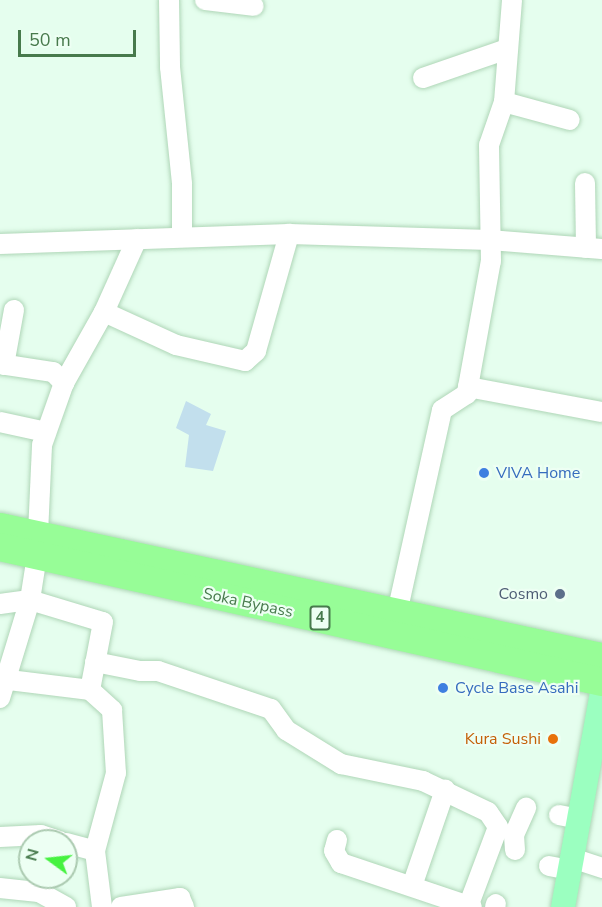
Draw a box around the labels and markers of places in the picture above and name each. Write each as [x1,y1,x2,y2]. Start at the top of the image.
place label: VIVA Home [496,463,580,483]
marker: VIVA Home [477,466,491,480]
place label: Cosmo [499,584,548,604]
marker: Cosmo [553,587,567,601]
place label: Cycle Base Asahi [455,678,578,698]
marker: Cycle Base Asahi [436,681,450,695]
place label: Kura Sushi [465,729,541,749]
marker: Kura Sushi [546,732,560,746]

